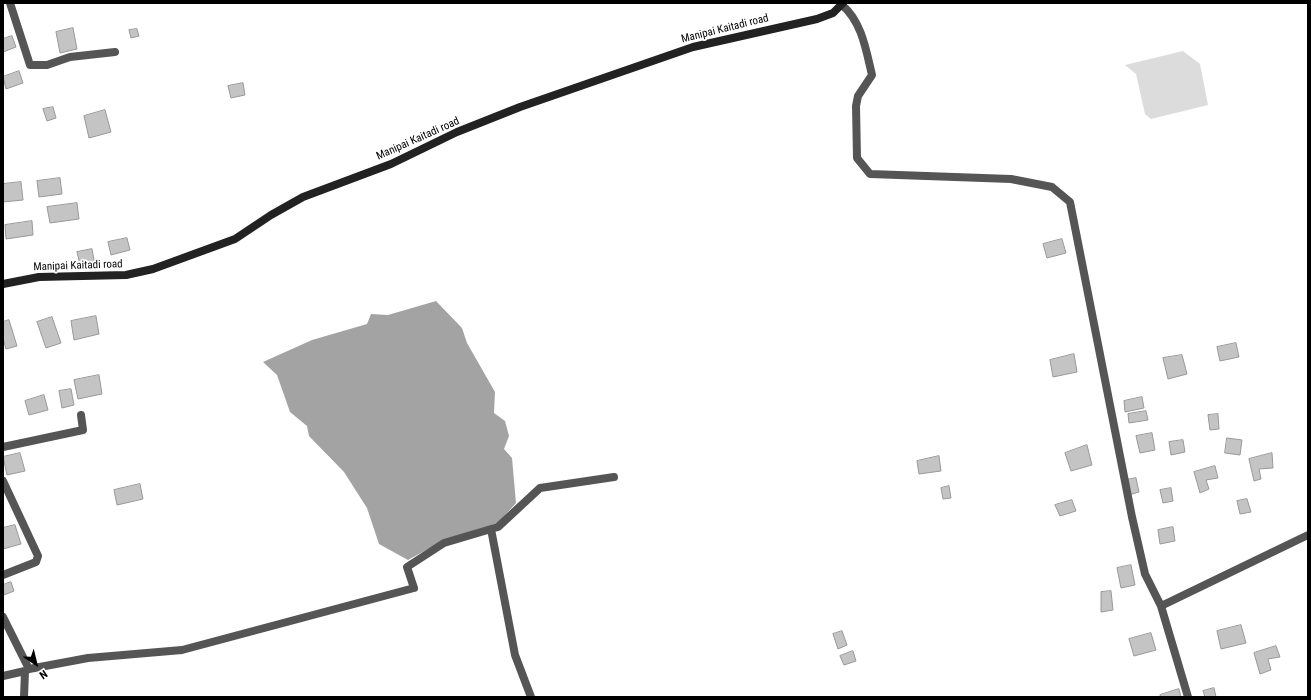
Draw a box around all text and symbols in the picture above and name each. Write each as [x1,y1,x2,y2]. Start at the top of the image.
street label: Manipai Kaitadi road [680,12,770,46]
street label: Manipai Kaitadi road [374,115,462,163]
street label: Manipai Kaitadi road [33,258,123,274]
north arrow [16,644,56,684]
text: N [37,667,50,681]

